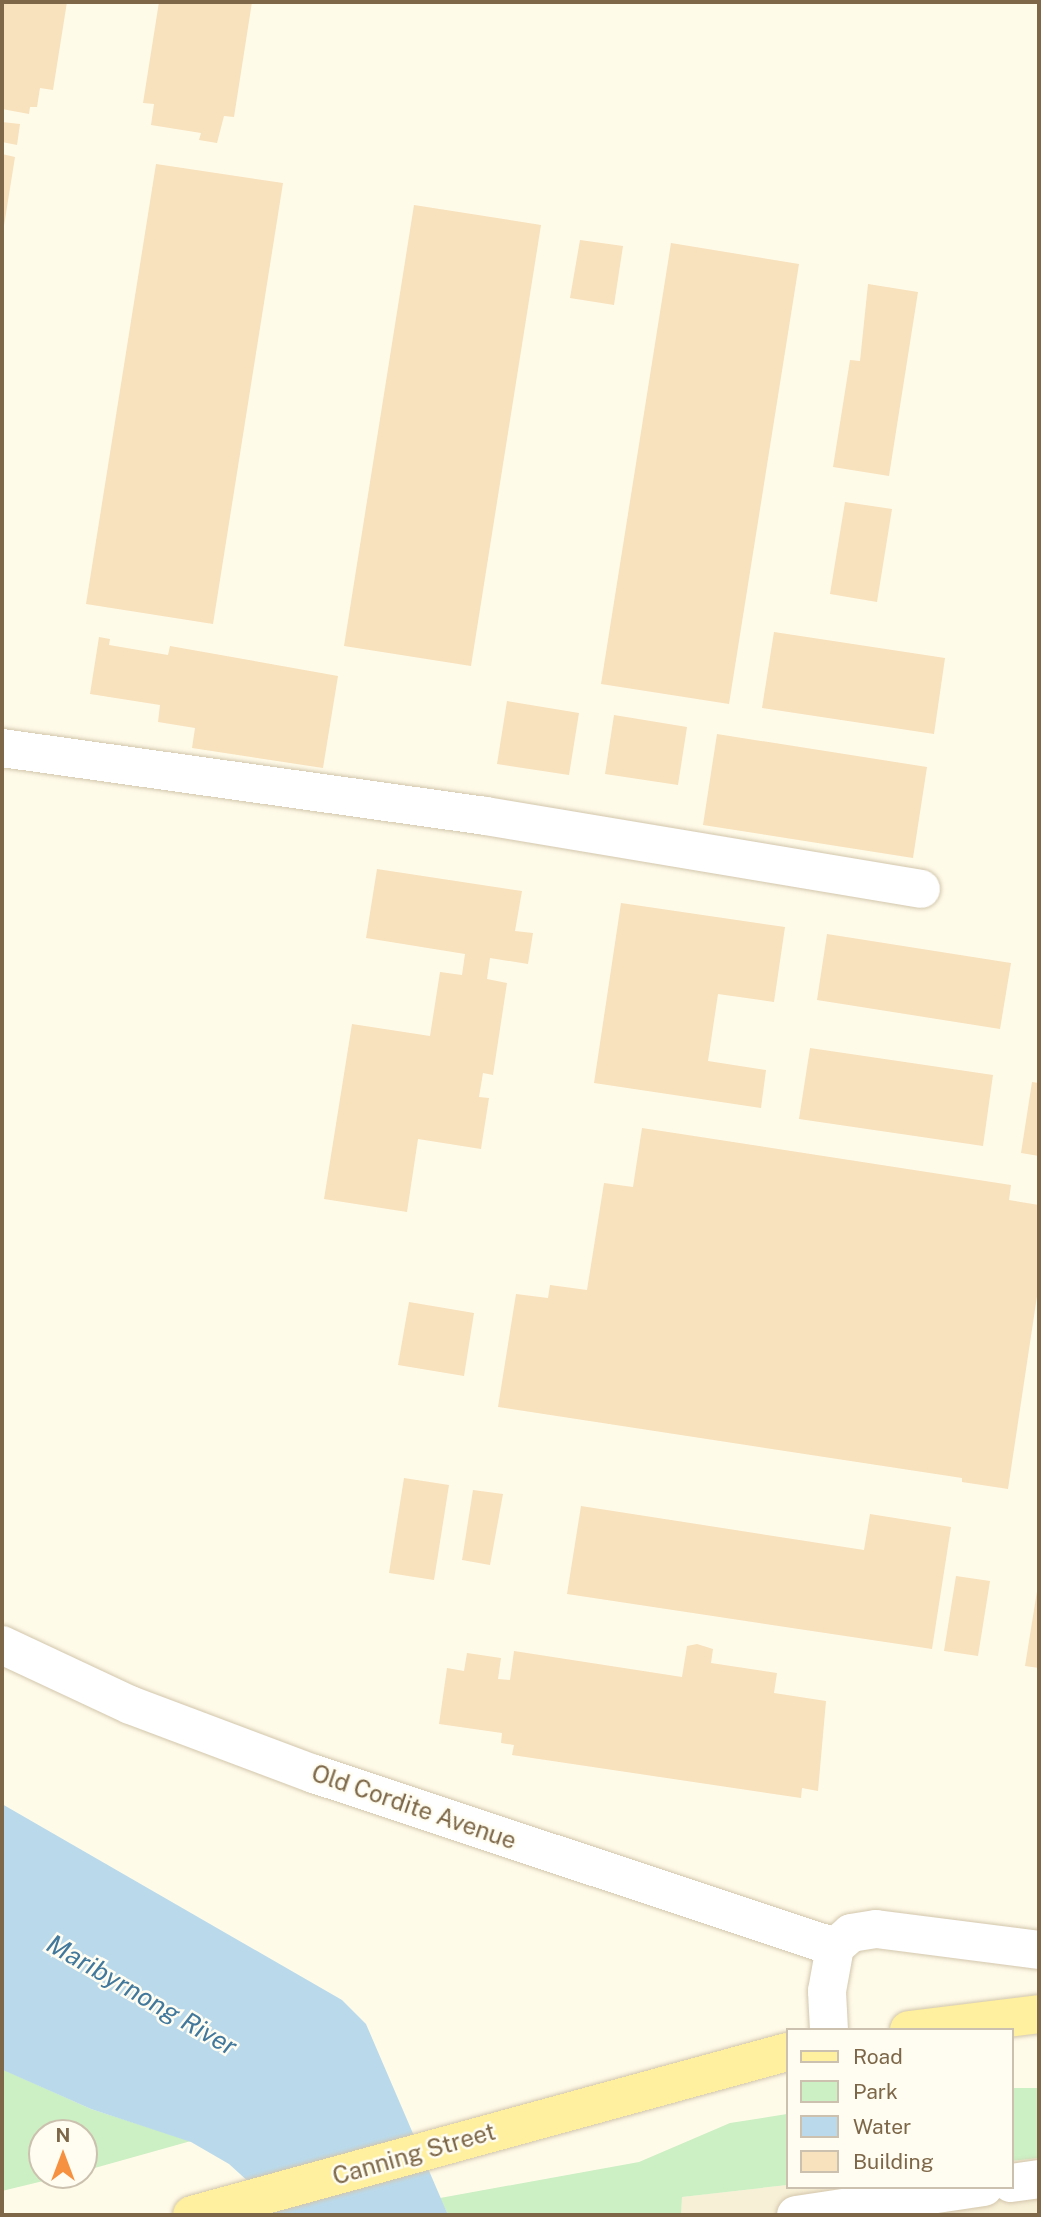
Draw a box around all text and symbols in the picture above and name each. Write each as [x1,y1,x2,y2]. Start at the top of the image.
street label: Old Cordite Avenue [308,1758,520,1856]
water label: Maribyrnong River [41,1928,243,2062]
legend [786,2028,1013,2189]
text: Road [853,2044,903,2069]
text: Park [853,2079,898,2104]
text: Water [853,2114,911,2139]
street label: Canning Street [329,2117,499,2191]
north arrow [28,2119,98,2189]
text: N [56,2124,70,2146]
text: Building [853,2149,934,2174]

